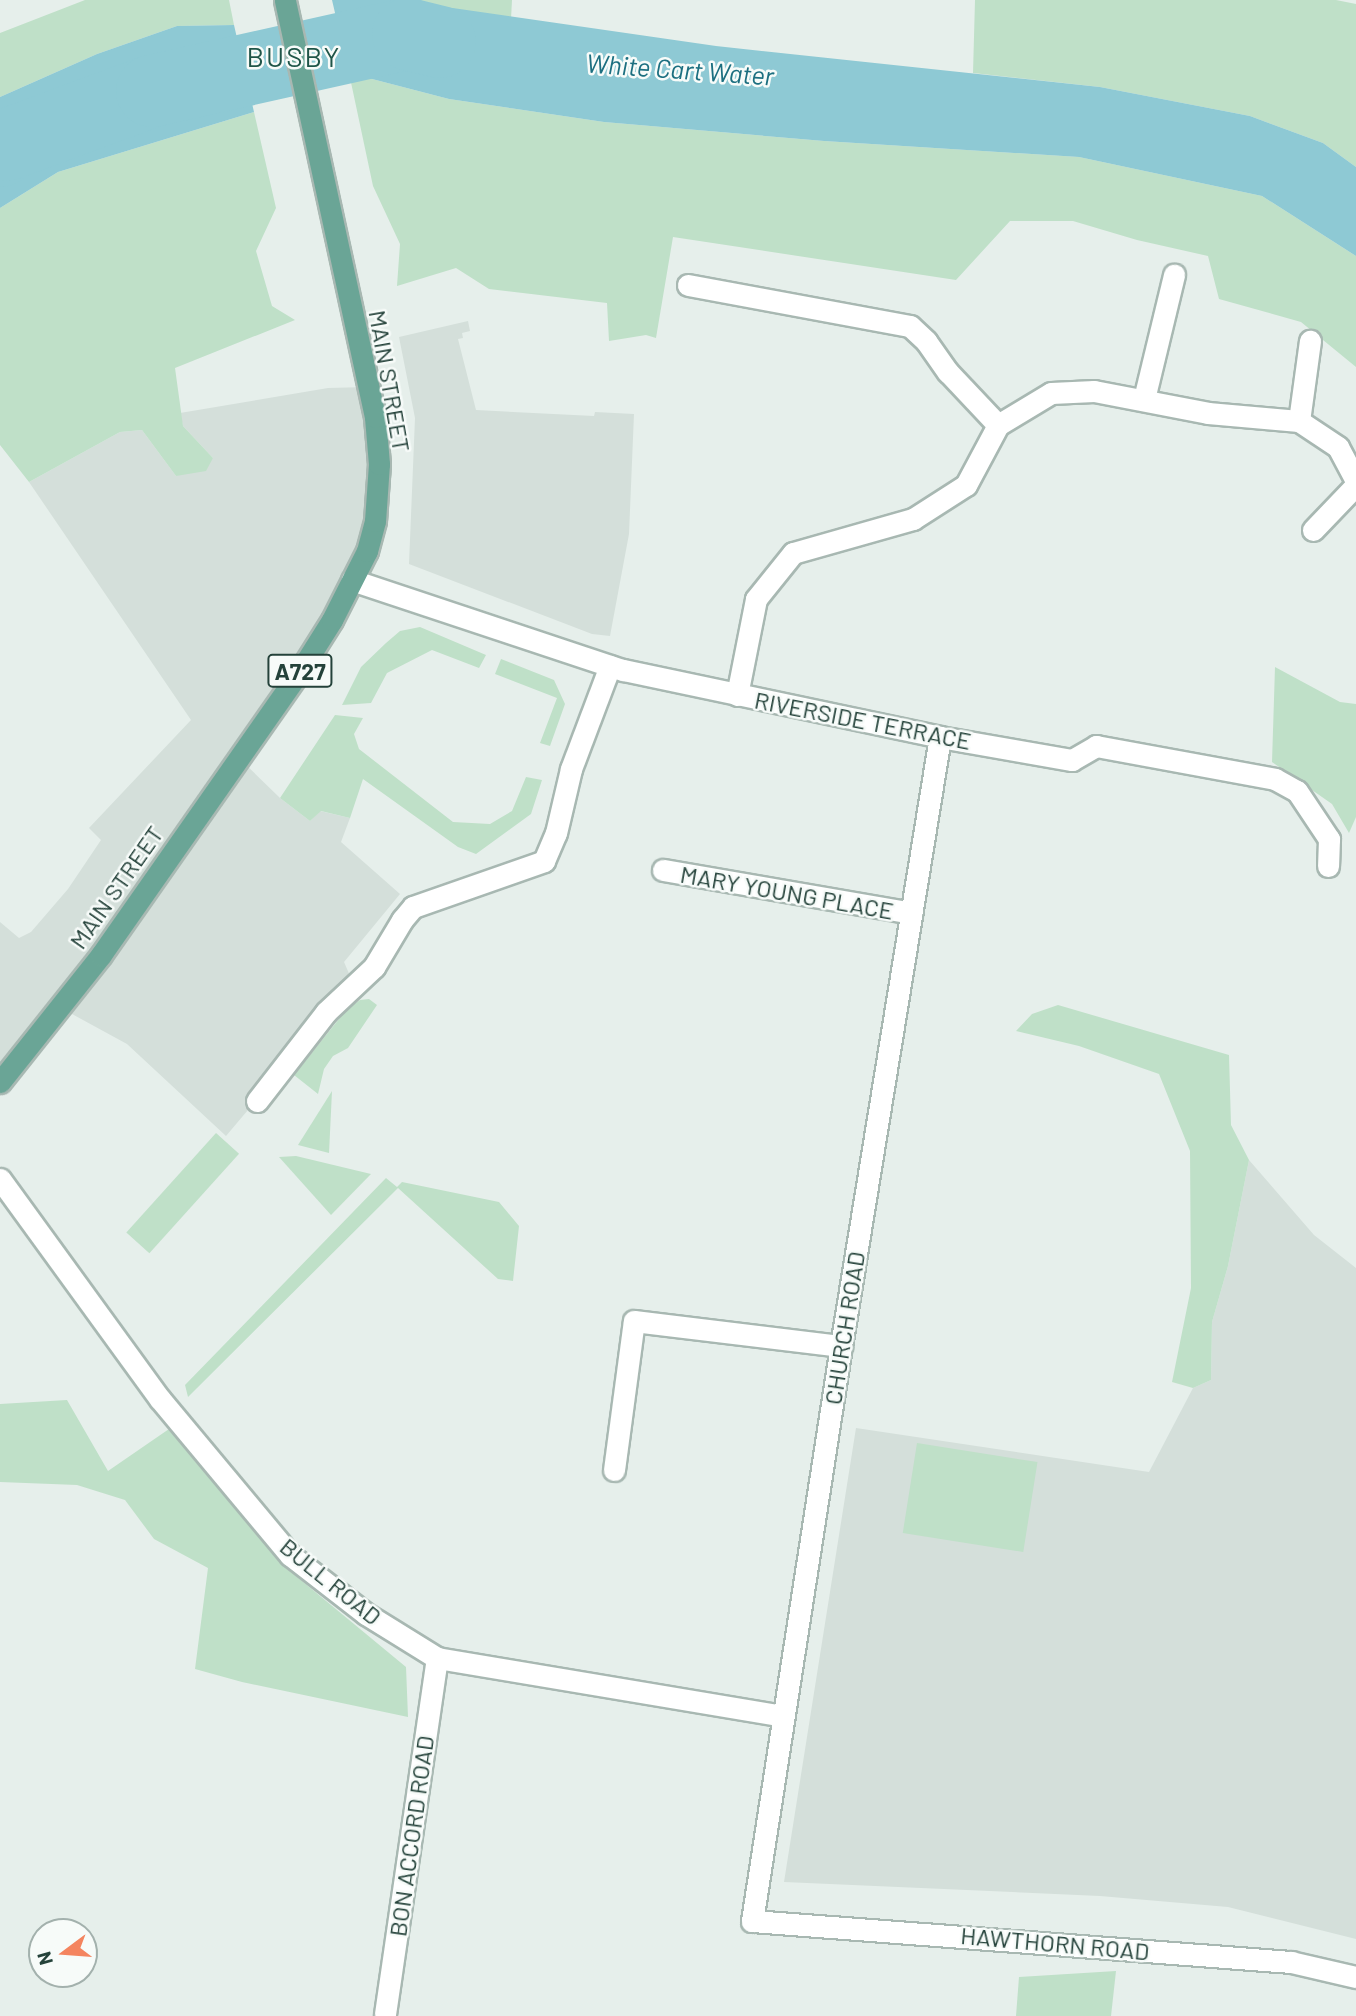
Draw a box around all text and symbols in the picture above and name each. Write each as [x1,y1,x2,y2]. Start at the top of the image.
district label: BUSBY [247,39,341,73]
water label: White Cart Water [585,47,775,91]
street label: MAIN STREET [363,308,417,454]
road number: A727 [267,652,333,691]
street label: RIVERSIDE TERRACE [752,685,974,755]
street label: MAIN STREET [63,820,169,954]
street label: MARY YOUNG PLACE [678,859,896,925]
street label: CHURCH ROAD [818,1249,870,1407]
street label: BULL ROAD [275,1532,387,1630]
street label: BON ACCORD ROAD [383,1734,439,1938]
north arrow [28,1918,98,1988]
street label: HAWTHORN ROAD [959,1920,1151,1966]
text: N [31,1949,57,1968]

